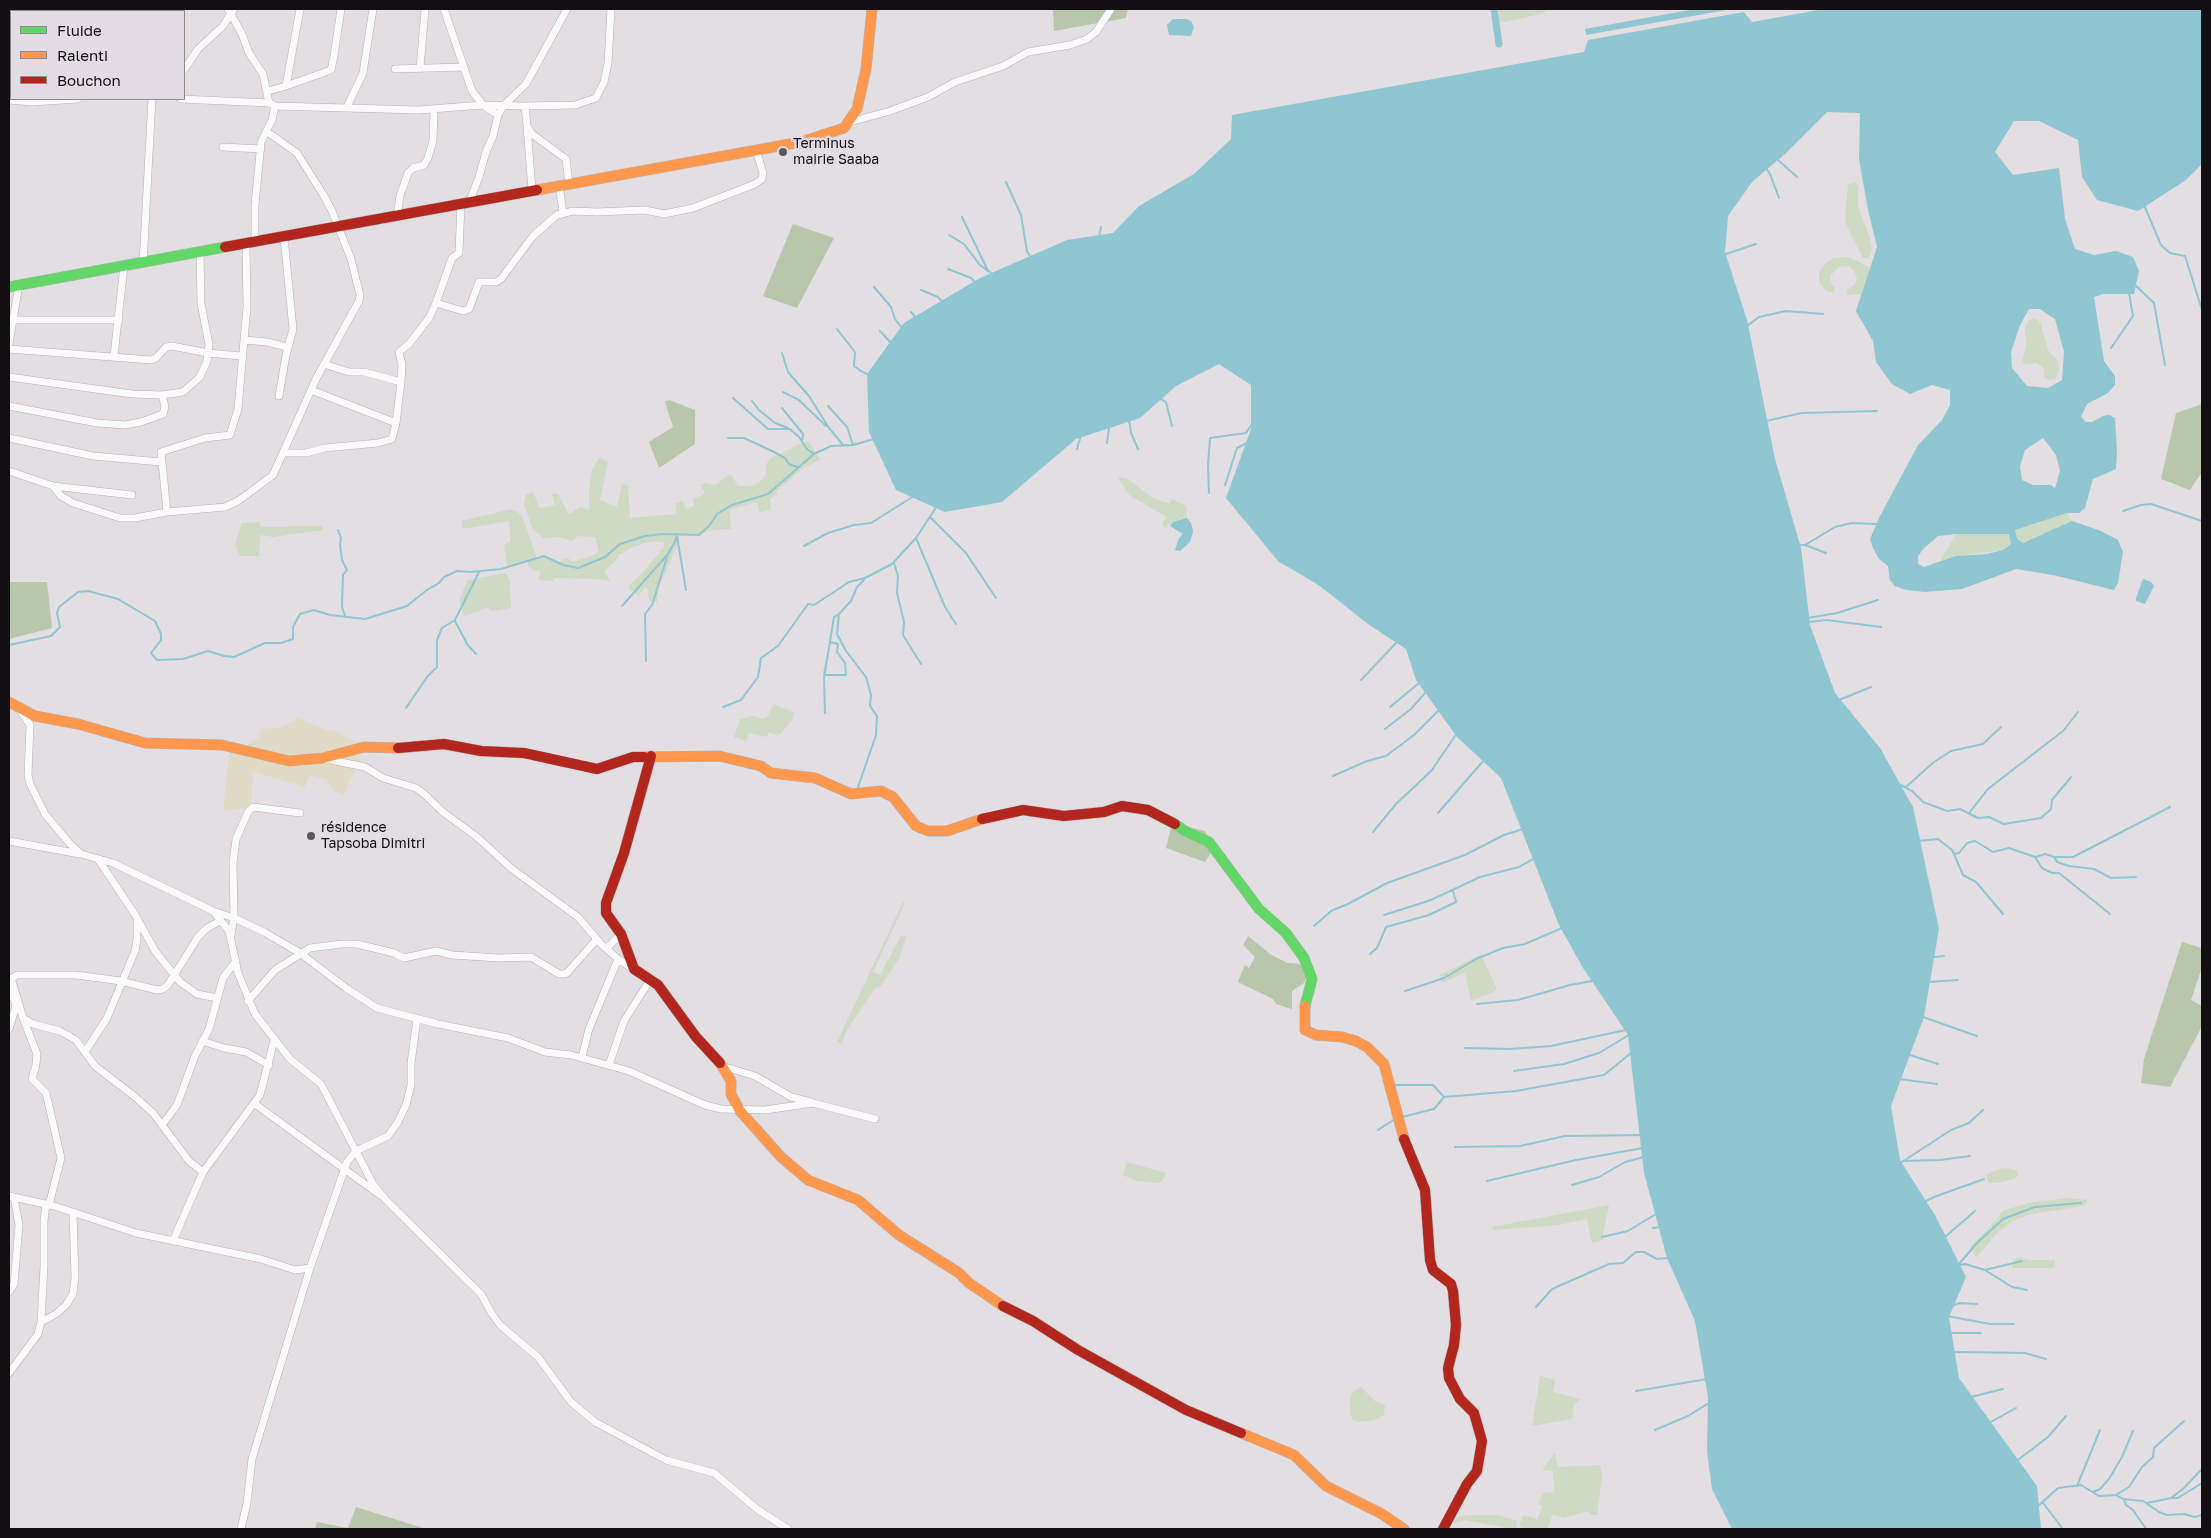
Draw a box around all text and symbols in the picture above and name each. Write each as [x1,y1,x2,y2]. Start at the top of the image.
legend [10,10,185,100]
text: Fluide [57,21,102,39]
text: Ralenti [57,46,108,64]
text: Bouchon [57,71,121,89]
place label: Terminus mairie Saaba [793,136,879,168]
marker: Terminus mairie Saaba [777,146,789,158]
place label: résidence Tapsoba Dimitri [321,820,425,852]
marker: résidence Tapsoba Dimitri [305,830,317,842]

